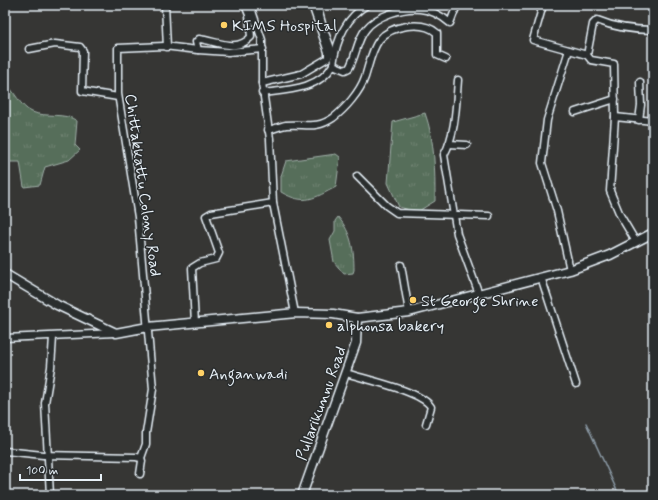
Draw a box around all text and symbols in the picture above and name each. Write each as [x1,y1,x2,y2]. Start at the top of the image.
place label: KIMS Hospital [232,16,337,37]
marker: KIMS Hospital [219,20,229,30]
street label: Chittakkattu Colony Road [119,93,166,278]
place label: St George Shrine [421,291,539,313]
marker: St George Shrine [408,295,418,305]
place label: alphonsa bakery [337,316,444,337]
marker: alphonsa bakery [324,320,334,330]
street label: Pullarikunnu Road [291,344,352,463]
place label: Anganwadi [209,364,288,386]
marker: Anganwadi [196,368,206,378]
scale bar [20,456,101,482]
text: 100 m [26,463,58,479]

